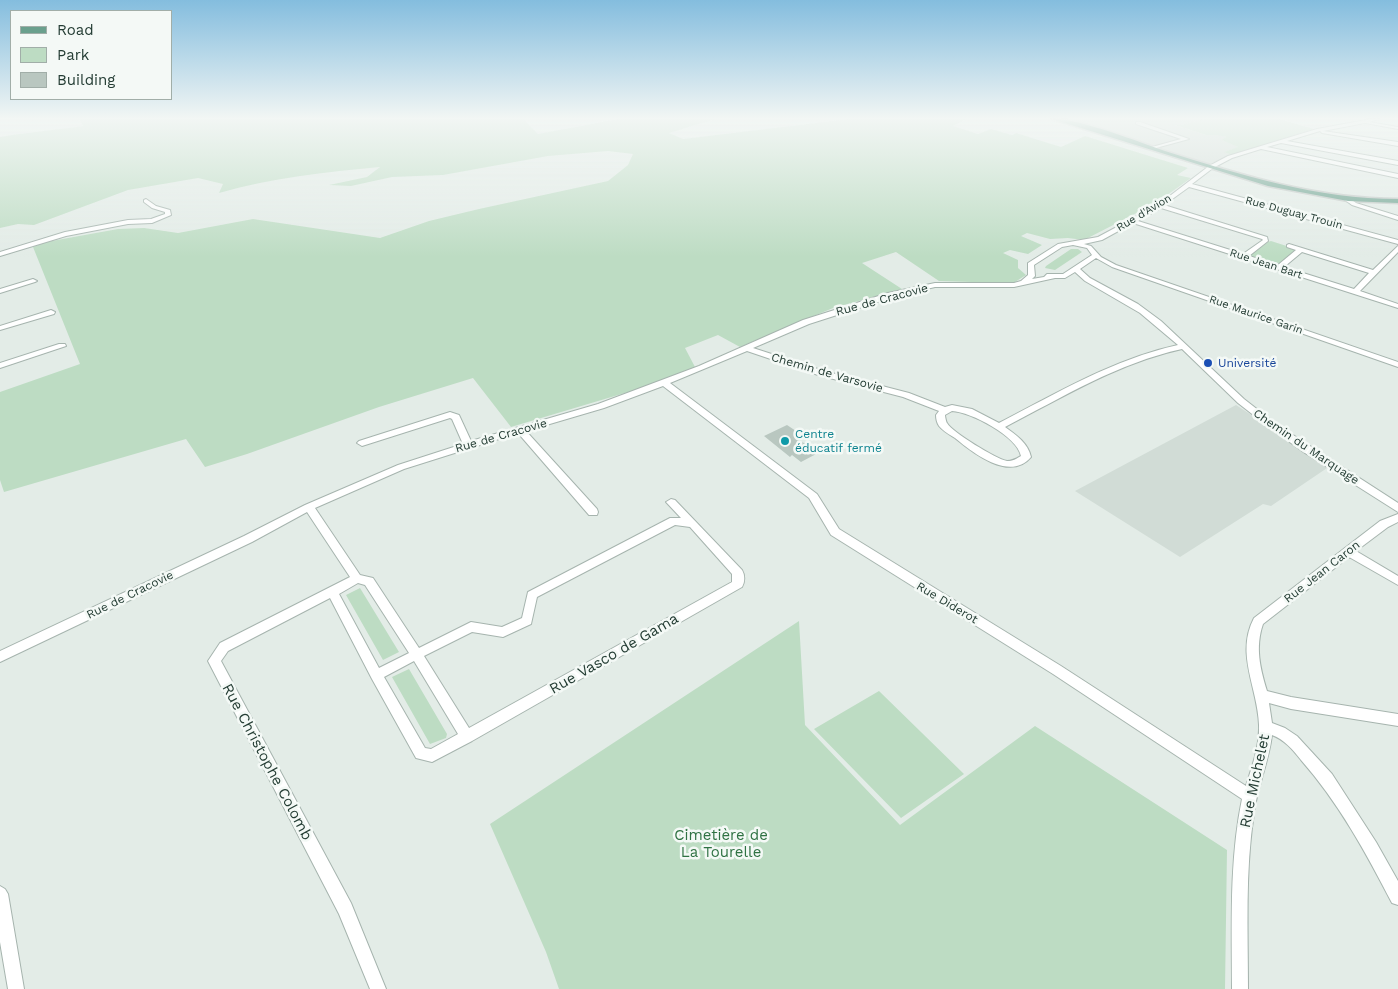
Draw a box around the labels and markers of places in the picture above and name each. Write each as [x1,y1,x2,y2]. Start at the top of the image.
place label: Université [1218,356,1276,370]
marker: Université [1202,357,1214,369]
place label: Centre éducatif fermé [795,427,882,455]
marker: Centre éducatif fermé [779,435,791,447]

